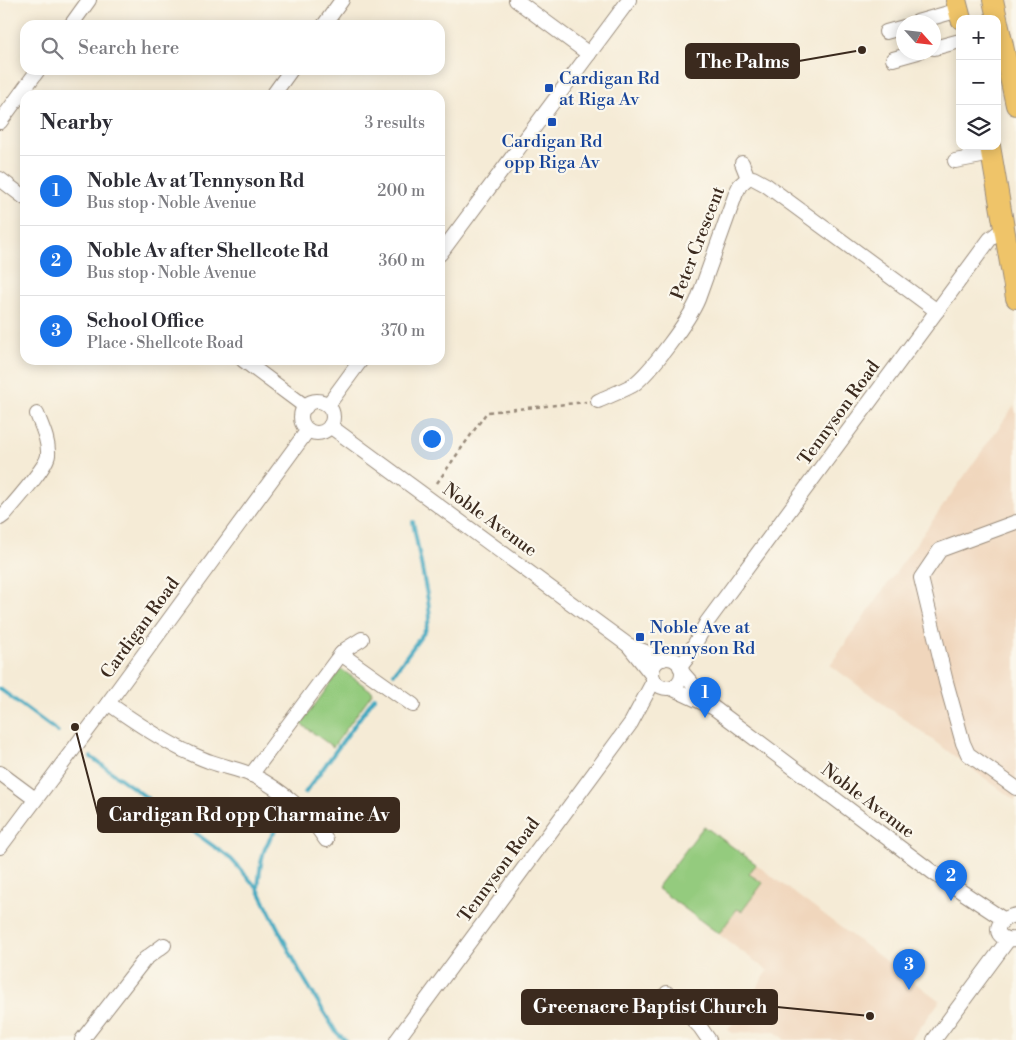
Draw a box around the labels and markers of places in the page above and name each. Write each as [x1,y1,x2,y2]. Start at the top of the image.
callout: The Palms [686,44,799,78]
place label: Cardigan Rd at Riga Av [559,67,661,111]
marker: Cardigan Rd at Riga Av [543,82,555,94]
marker: Cardigan Rd opp Riga Av [546,116,558,128]
place label: Cardigan Rd opp Riga Av [502,130,603,174]
place label: Noble Ave at Tennyson Rd [650,616,756,660]
marker: Noble Ave at Tennyson Rd [634,631,646,643]
pin: 1 [689,677,721,718]
callout: Cardigan Rd opp Charmaine Av [98,798,399,832]
pin: 2 [935,860,967,901]
pin: 3 [893,949,925,990]
callout: Greenacre Baptist Church [522,990,777,1024]

